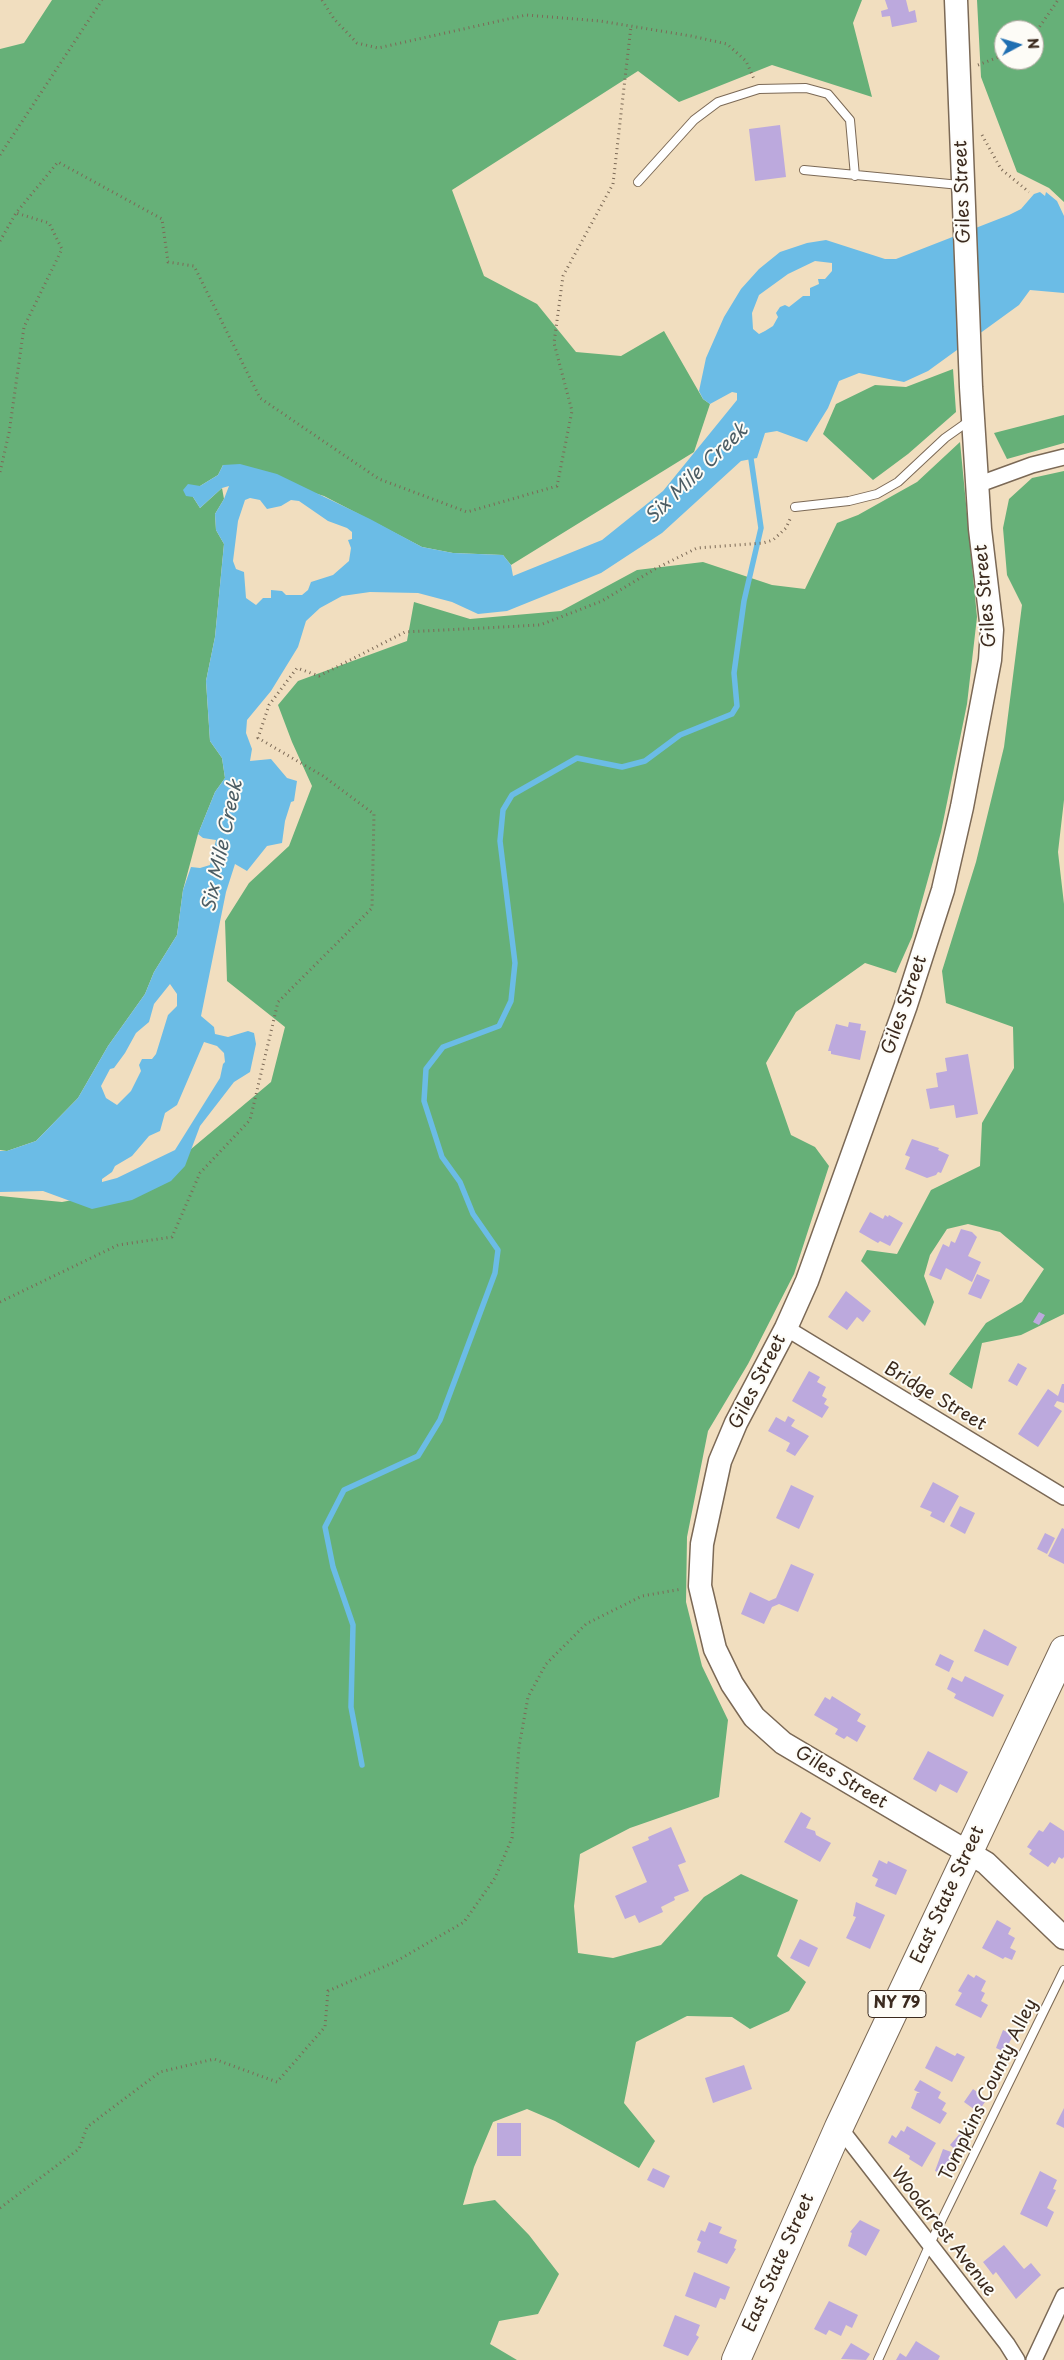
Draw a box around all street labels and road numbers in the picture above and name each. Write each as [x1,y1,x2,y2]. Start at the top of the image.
street label: Giles Street [950,140,976,244]
street label: Giles Street [971,544,1001,648]
street label: Giles Street [878,953,932,1057]
street label: Giles Street [725,1331,791,1433]
street label: Bridge Street [880,1358,990,1436]
street label: Giles Street [791,1742,891,1814]
street label: East State Street [907,1823,989,1967]
road number: NY 79 [868,1990,926,2018]
street label: Tompkins County Alley [935,1995,1043,2185]
street label: Woodcrest Avenue [886,2163,1000,2301]
street label: East State Street [739,2190,819,2336]

